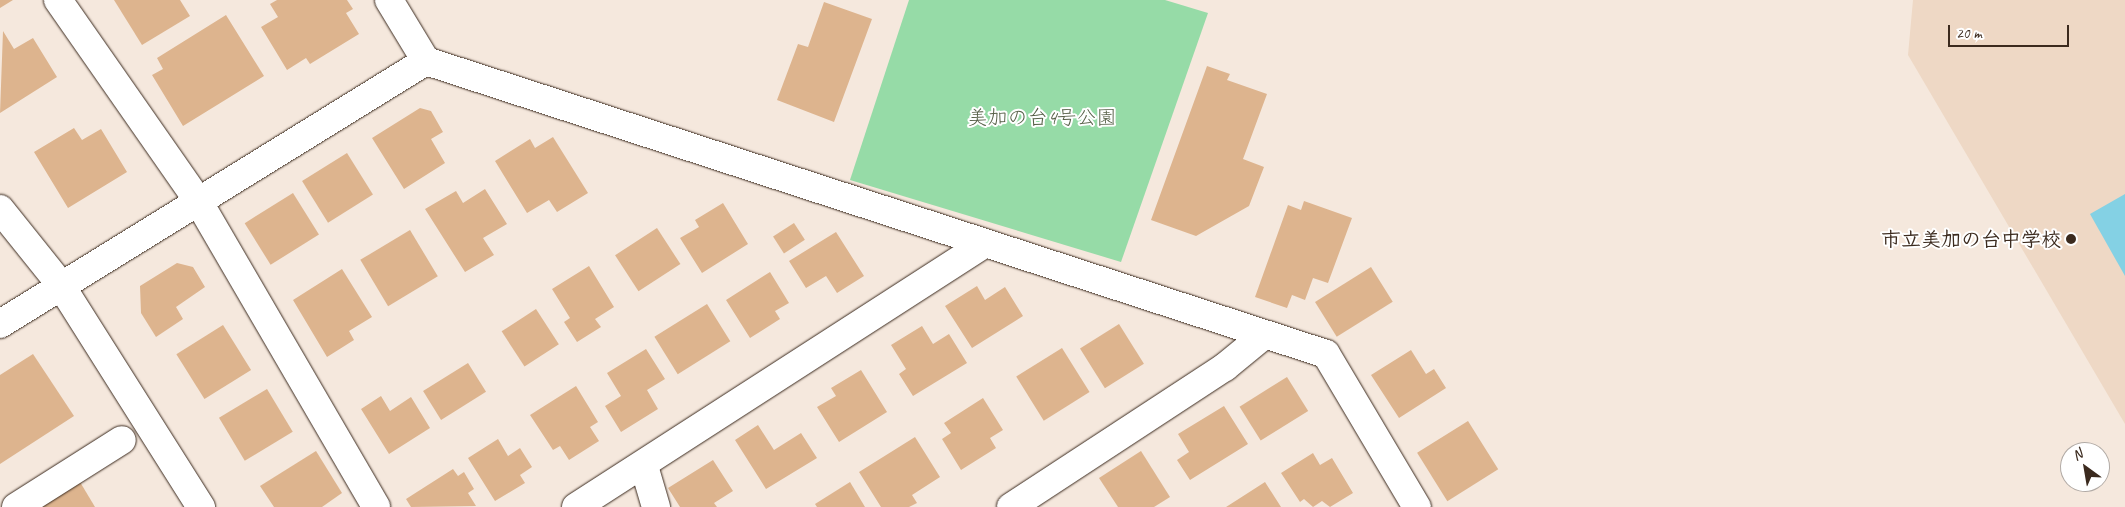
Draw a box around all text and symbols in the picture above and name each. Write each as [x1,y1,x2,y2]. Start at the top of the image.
scale bar [1950,15,2071,47]
text: 20 m [1956,24,1982,43]
park label: 美加の台4号公園 [968,105,1116,129]
place label: 市立美加の台中学校 [1881,227,2061,251]
marker: 市立美加の台中学校 [2065,233,2077,245]
north arrow [2060,442,2110,492]
text: N [2069,445,2085,464]

